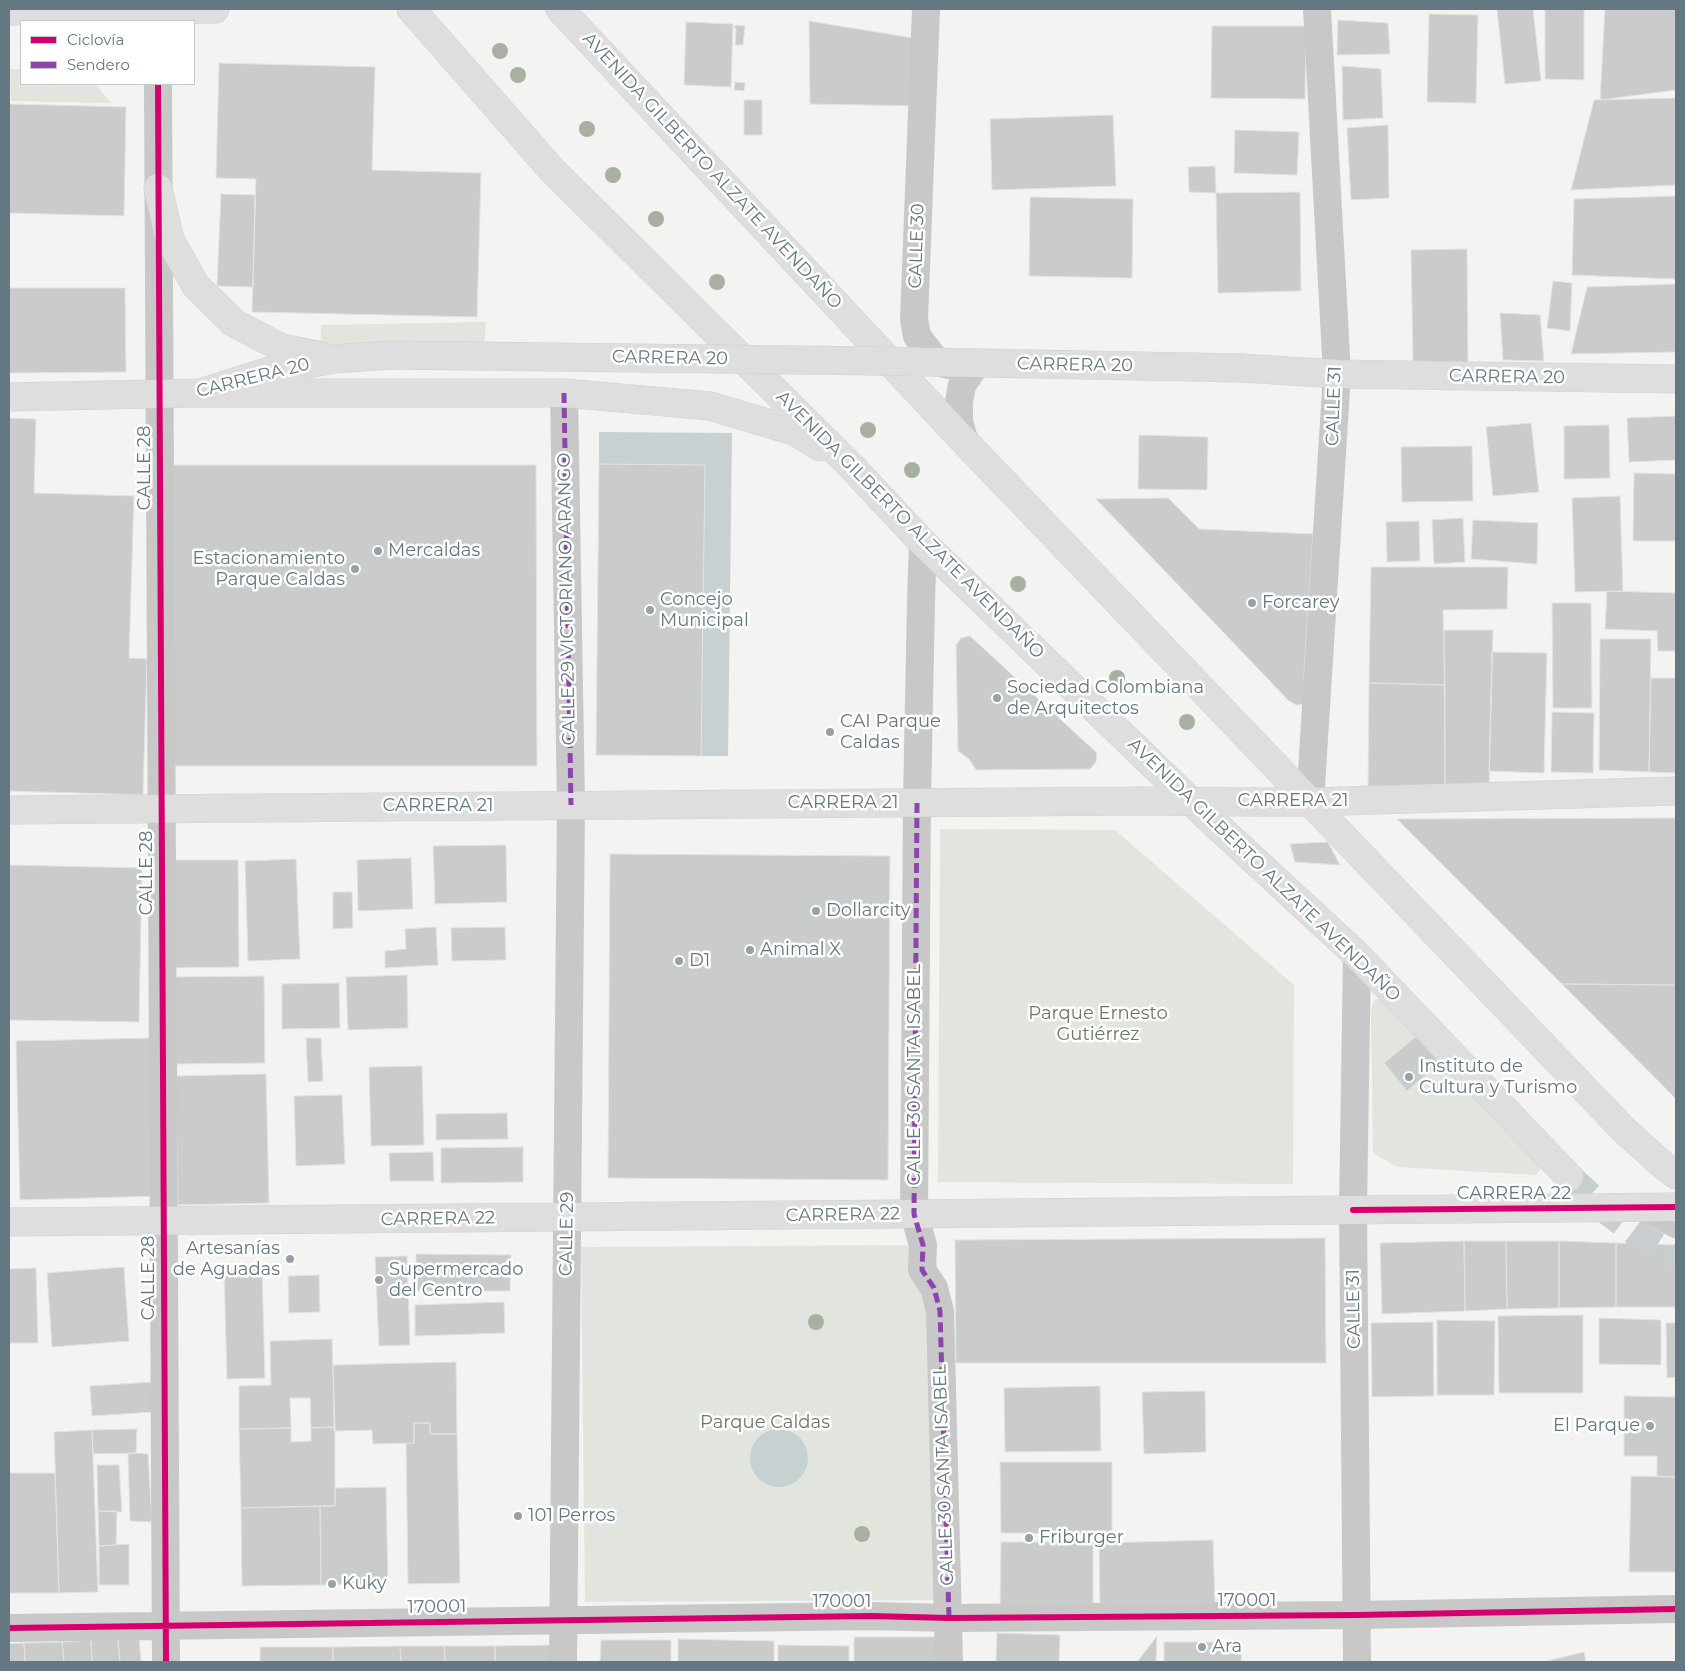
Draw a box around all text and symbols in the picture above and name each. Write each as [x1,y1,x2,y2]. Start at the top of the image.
legend [20,20,195,85]
street label: AVENIDA GILBERTO ALZATE AVENDAÑO [578,28,846,314]
text: Ciclovía [67,30,124,49]
text: Sendero [67,55,130,74]
street label: CALLE 30 [905,203,929,289]
street label: CARRERA 20 [612,346,728,370]
street label: CARRERA 20 [194,353,312,403]
street label: CARRERA 20 [1017,353,1133,377]
street label: CARRERA 20 [1449,365,1565,389]
street label: CALLE 31 [1322,366,1346,446]
street label: AVENIDA GILBERTO ALZATE AVENDAÑO [771,386,1049,664]
street label: CALLE 28 [134,425,156,511]
street label: CALLE 29 VICTORIANO ARANGO [554,452,580,746]
place label: Mercaldas [388,540,480,562]
marker: Mercaldas [372,545,384,557]
place label: Estacionamiento Parque Caldas [193,548,345,590]
marker: Estacionamiento Parque Caldas [349,563,361,575]
place label: Concejo Municipal [660,589,749,632]
place label: Forcarey [1262,592,1340,614]
marker: Forcarey [1246,597,1258,609]
marker: Concejo Municipal [644,604,656,616]
place label: Sociedad Colombiana de Arquitectos [1007,677,1204,720]
marker: Sociedad Colombiana de Arquitectos [991,692,1003,704]
place label: CAI Parque Caldas [840,711,941,754]
marker: CAI Parque Caldas [824,726,836,738]
street label: AVENIDA GILBERTO ALZATE AVENDAÑO [1123,734,1405,1006]
street label: CARRERA 21 [1238,790,1348,812]
street label: CARRERA 21 [788,792,898,814]
street label: CARRERA 21 [383,795,493,817]
street label: CALLE 28 [136,830,158,916]
place label: Dollarcity [826,900,911,922]
marker: Dollarcity [810,905,822,917]
place label: Animal X [760,939,841,961]
marker: Animal X [744,944,756,956]
place label: D1 [689,950,710,972]
marker: D1 [673,955,685,967]
street label: CALLE 30 SANTA ISABEL [904,964,926,1186]
park label: Parque Ernesto Gutiérrez [1028,1003,1168,1046]
place label: Instituto de Cultura y Turismo [1419,1056,1577,1098]
marker: Instituto de Cultura y Turismo [1403,1071,1415,1083]
street label: CARRERA 22 [1457,1183,1571,1205]
street label: CALLE 29 [555,1192,579,1276]
street label: CARRERA 22 [786,1203,900,1227]
street label: CARRERA 22 [381,1207,495,1231]
street label: CALLE 28 [138,1235,160,1321]
place label: Artesanías de Aguadas [173,1238,280,1280]
marker: Artesanías de Aguadas [284,1253,296,1265]
place label: Supermercado del Centro [389,1259,524,1302]
street label: CALLE 31 [1343,1269,1365,1349]
marker: Supermercado del Centro [373,1274,385,1286]
street label: CALLE 30 SANTA ISABEL [929,1364,959,1586]
park label: Parque Caldas [700,1412,830,1434]
place label: El Parque [1553,1415,1640,1437]
marker: El Parque [1644,1420,1656,1432]
place label: 101 Perros [528,1505,615,1527]
marker: 101 Perros [512,1510,524,1522]
place label: Friburger [1039,1527,1124,1549]
marker: Friburger [1023,1532,1035,1544]
place label: Kuky [342,1573,387,1595]
marker: Kuky [326,1578,338,1590]
street label: 170001 [1218,1590,1276,1612]
street label: 170001 [813,1591,871,1613]
street label: 170001 [407,1596,467,1618]
place label: Ara [1212,1636,1242,1658]
marker: Ara [1196,1641,1208,1653]

